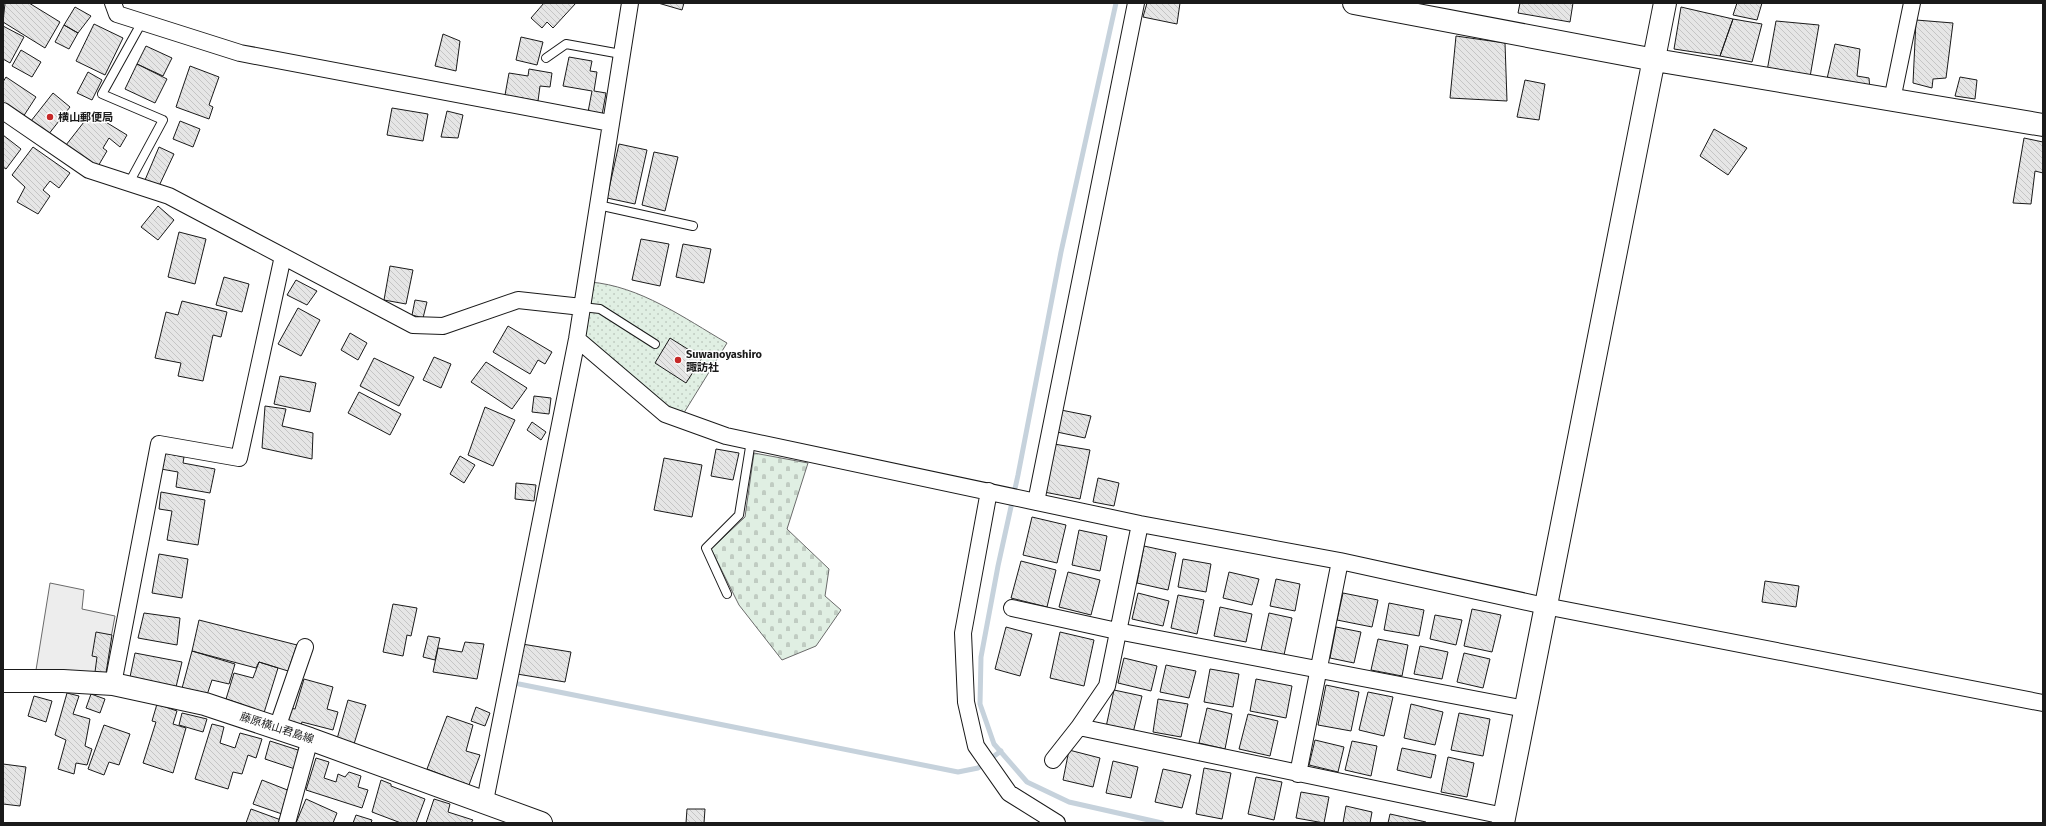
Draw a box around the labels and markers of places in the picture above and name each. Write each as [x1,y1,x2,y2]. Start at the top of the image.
place label: 横山郵便局 [58,111,113,124]
marker: 横山郵便局 [45,112,55,122]
place label: Suwanoyashiro 諏訪社 [686,348,763,374]
marker: Suwanoyashiro 諏訪社 [673,355,683,365]

